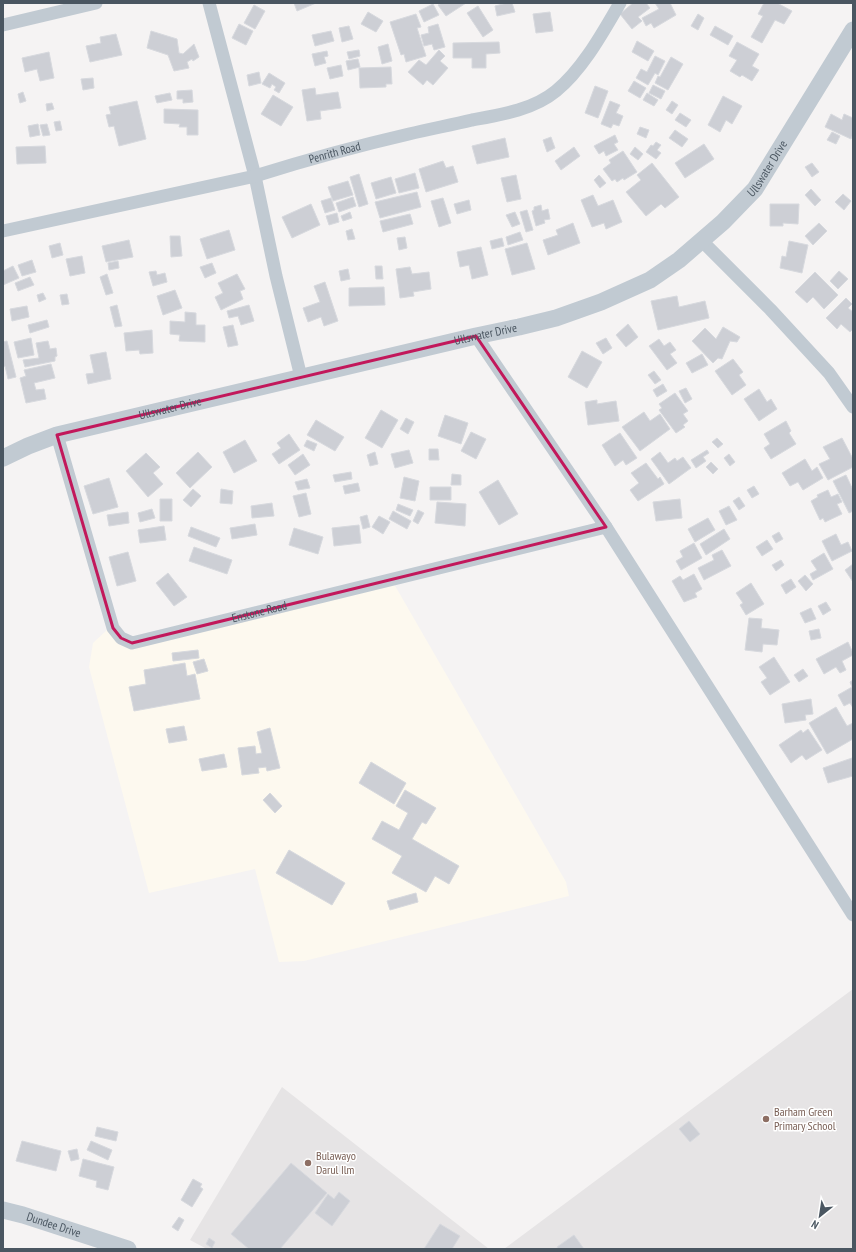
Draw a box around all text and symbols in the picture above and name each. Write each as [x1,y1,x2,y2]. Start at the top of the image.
street label: Ullswater Drive [744,137,790,200]
street label: Penrith Road [307,138,362,166]
street label: Ullswater Drive [453,320,518,348]
street label: Ullswater Drive [137,393,203,422]
street label: Enstone Road [230,597,288,625]
place label: Barham Green Primary School [774,1104,836,1133]
marker: Barham Green Primary School [761,1114,771,1124]
place label: Bulawayo Darul Ilm [316,1148,356,1177]
marker: Bulawayo Darul Ilm [303,1158,313,1168]
north arrow [800,1196,840,1236]
street label: Dundee Drive [25,1209,83,1240]
text: N [809,1217,821,1232]

